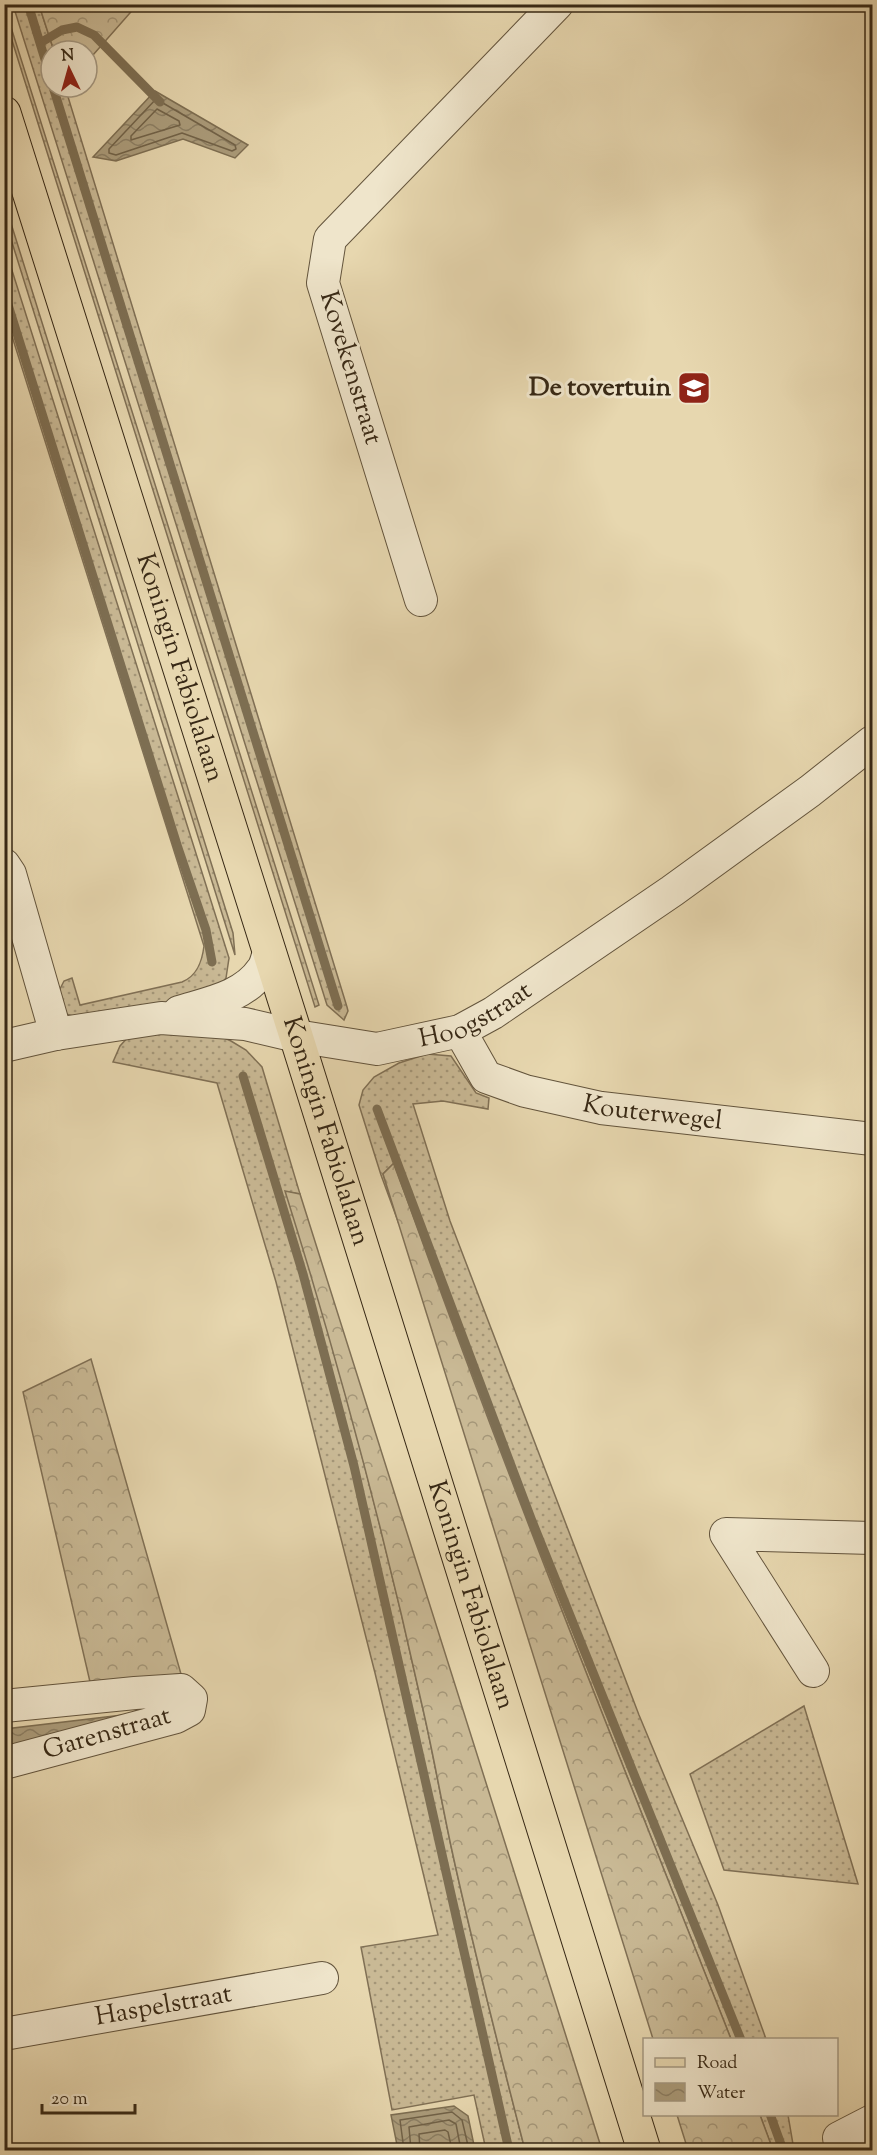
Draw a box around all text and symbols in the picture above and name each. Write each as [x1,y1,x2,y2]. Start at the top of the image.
north arrow [39,39,99,99]
text: N [61,45,75,69]
street label: Kovekenstraat [309,287,391,449]
place label: De tovertuin [529,370,672,407]
school or university icon: De tovertuin [676,370,712,406]
street label: Koningin Fabiolalaan [126,549,233,787]
street label: Hoogstraat [415,973,540,1058]
street label: Koningin Fabiolalaan [273,1012,379,1251]
street label: Kouterwegel [579,1086,724,1140]
street label: Koningin Fabiolalaan [418,1476,524,1714]
street label: Garenstraat [39,1698,175,1770]
street label: Haspelstraat [92,1976,235,2036]
legend [643,2038,838,2116]
text: Road [697,2051,737,2077]
scale bar [42,2077,135,2115]
text: Water [697,2081,746,2107]
text: 20 m [51,2087,88,2113]

